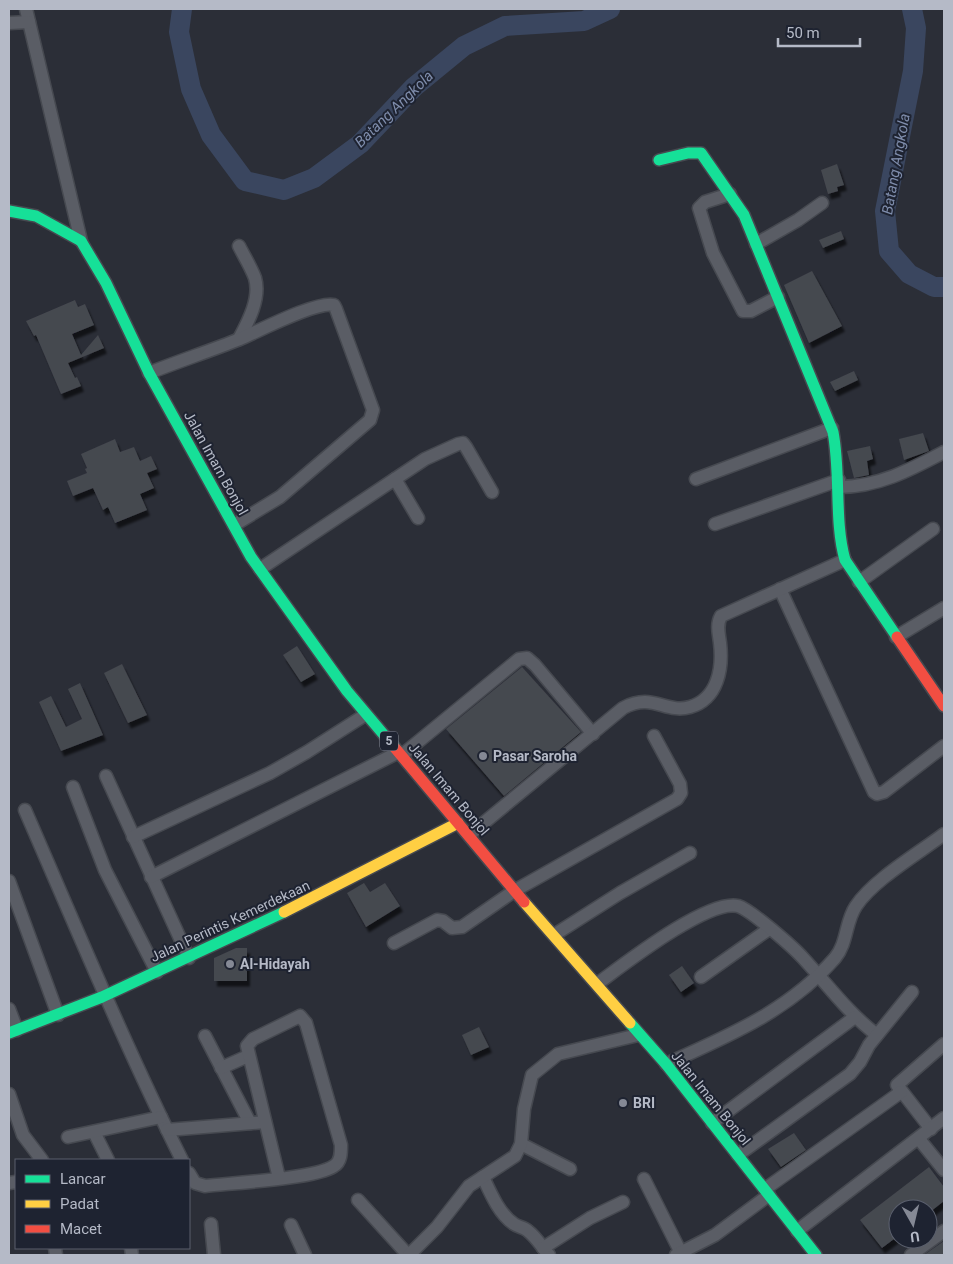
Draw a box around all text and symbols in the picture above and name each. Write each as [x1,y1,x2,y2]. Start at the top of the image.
scale bar [778,15,860,47]
text: 50 m [786,24,820,42]
water label: Batang Angkola [351,67,437,151]
water label: Batang Angkola [878,112,914,216]
street label: Jalan Imam Bonjol [181,408,251,518]
road number: 5 [380,731,398,750]
street label: Jalan Imam Bonjol [406,739,492,839]
place label: Pasar Saroha [493,748,578,764]
marker: Pasar Saroha [477,750,489,762]
street label: Jalan Perintis Kemerdekaan [148,877,312,965]
place label: Al-Hidayah [240,956,310,972]
marker: Al-Hidayah [224,958,236,970]
street label: Jalan Imam Bonjol [668,1048,754,1148]
place label: BRI [633,1095,655,1111]
marker: BRI [617,1097,629,1109]
legend [15,1159,190,1249]
text: Lancar [60,1170,106,1188]
text: Padat [60,1195,99,1213]
north arrow [888,1199,938,1249]
text: Macet [60,1220,102,1238]
text: U [909,1228,920,1245]

